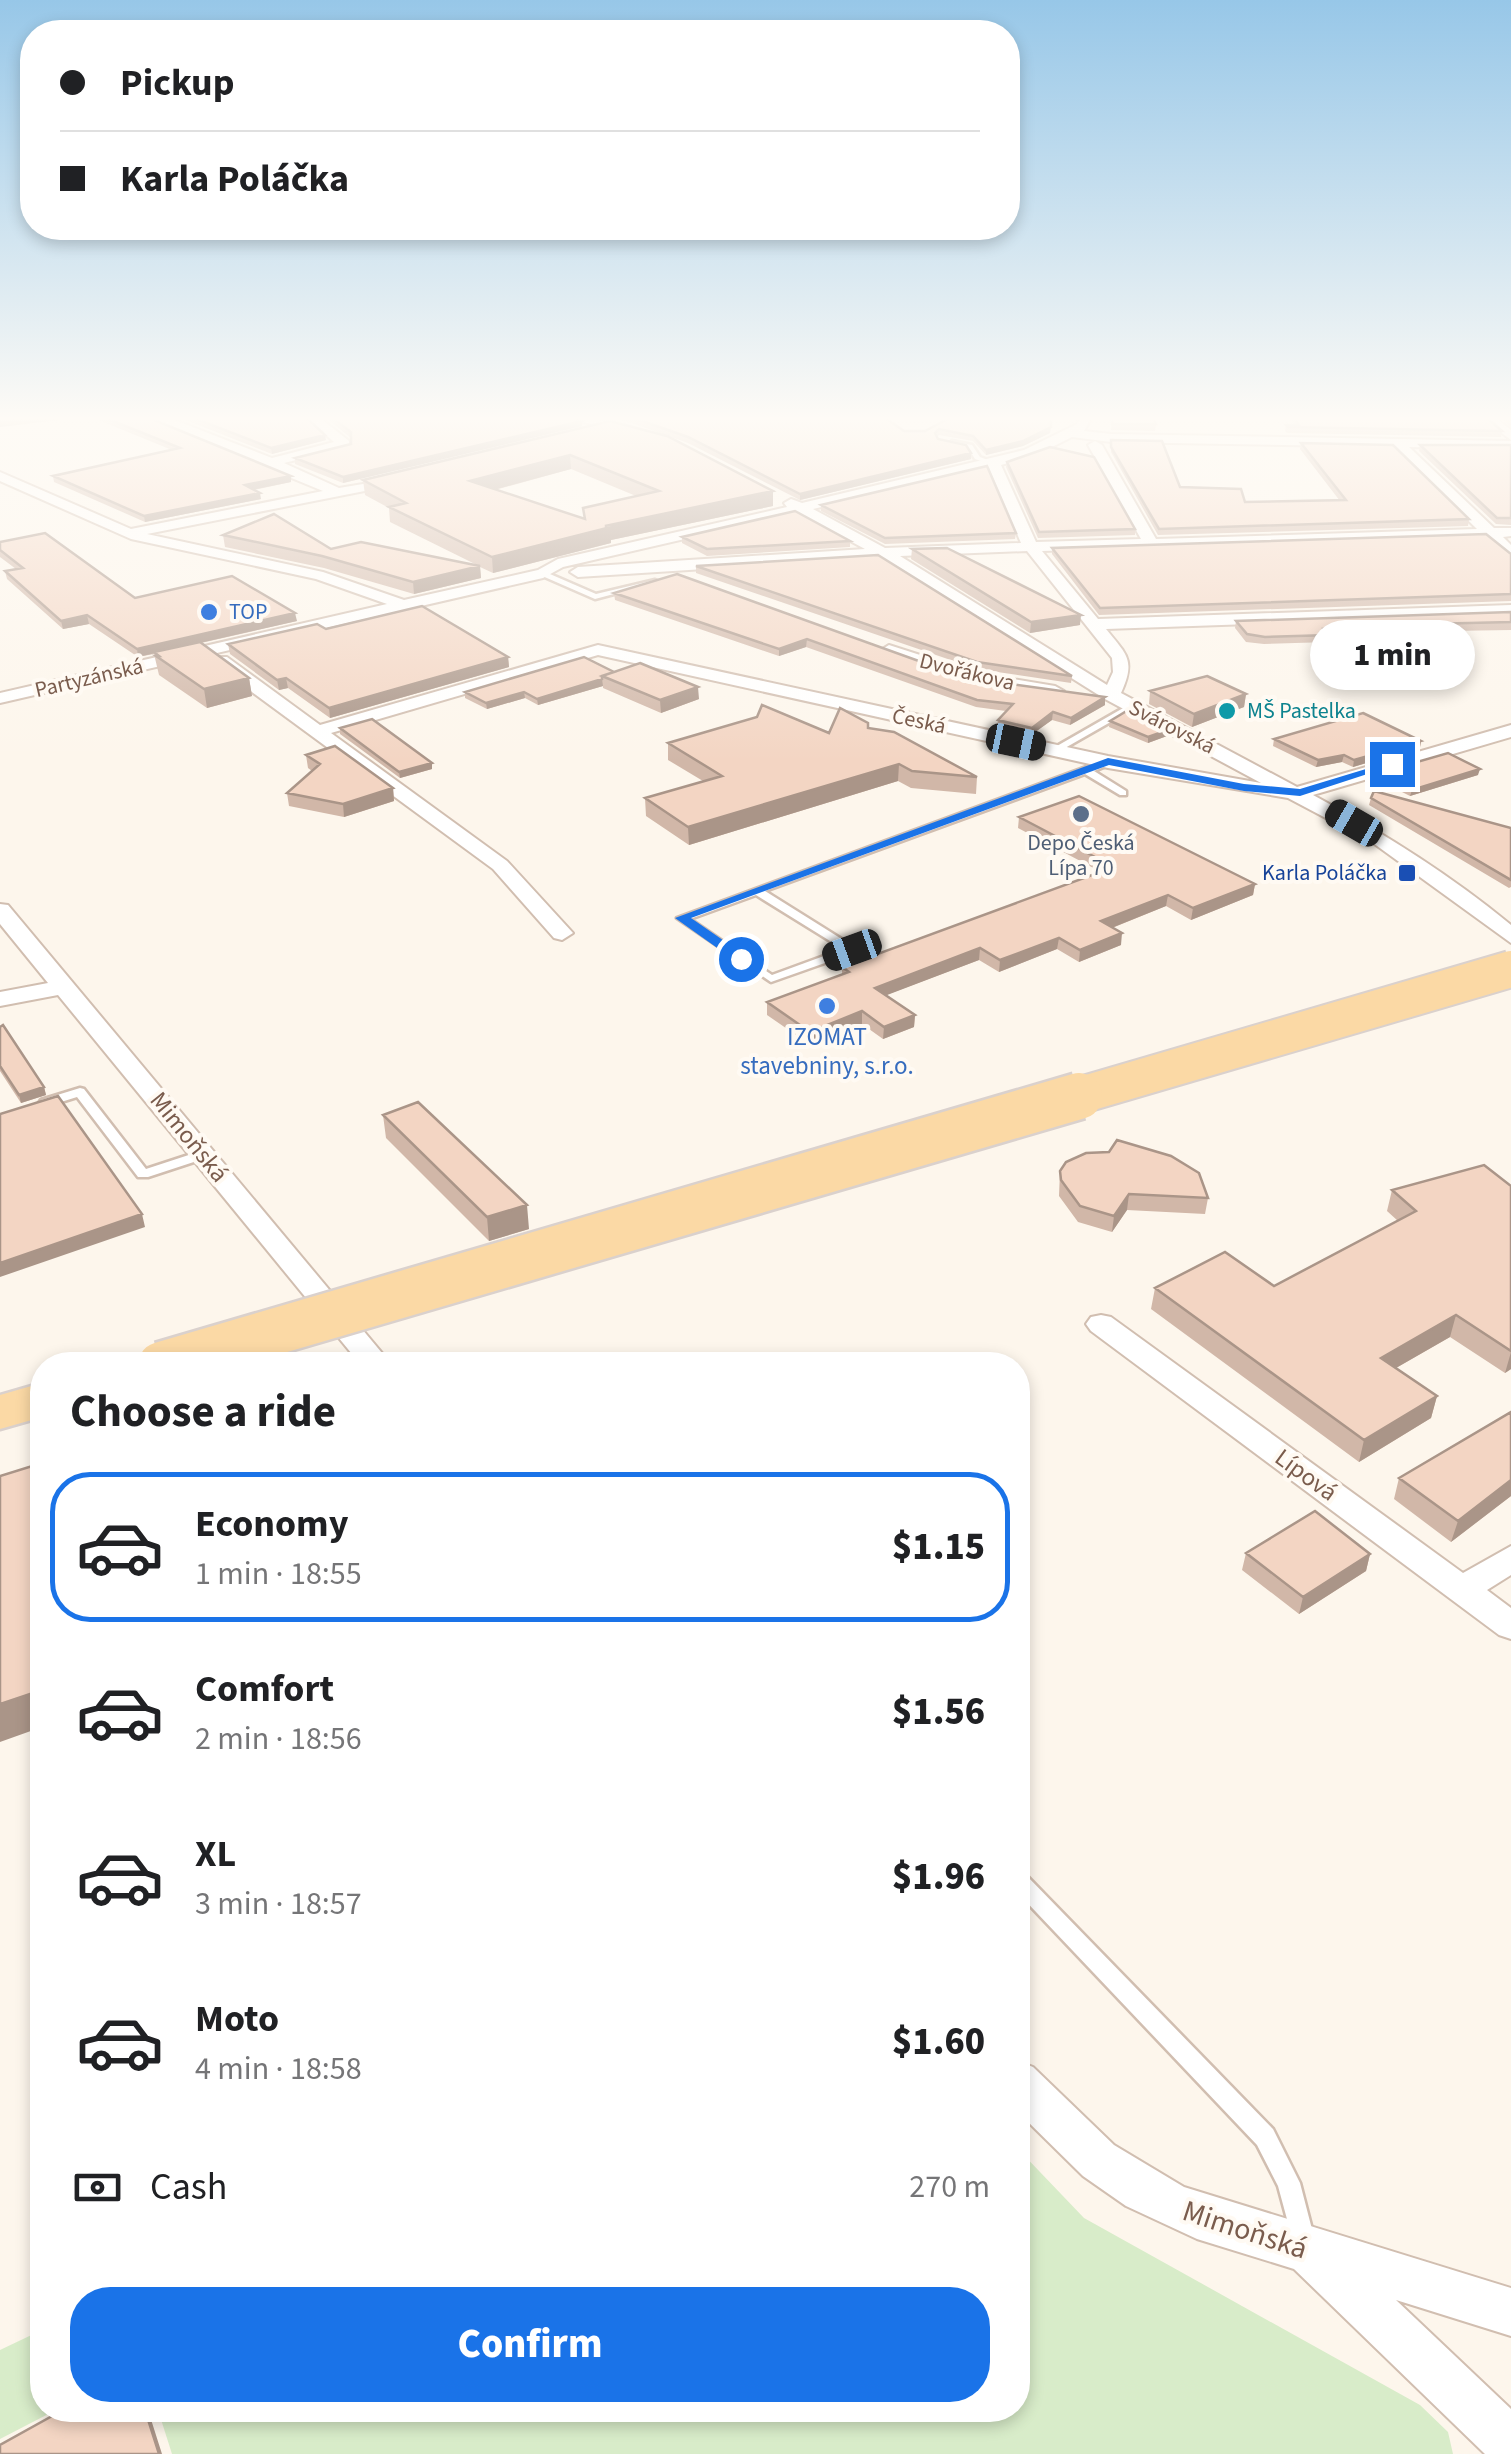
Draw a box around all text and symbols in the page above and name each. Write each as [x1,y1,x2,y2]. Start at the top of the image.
text: Pickup [120,56,234,110]
text: Karla Poláčka [120,152,349,206]
place label: TOP [229,596,267,628]
marker: TOP [198,601,220,623]
callout: 1 min [1310,619,1474,689]
text: 1 min [1353,632,1432,678]
street label: Dvořákova [916,645,1018,699]
street label: Partyzánská [32,650,146,706]
street label: Svárovská [1123,692,1221,762]
place label: MŠ Pastelka [1247,695,1356,727]
street label: Česká [889,700,949,742]
marker: MŠ Pastelka [1216,700,1238,722]
car [984,721,1048,763]
route end [1370,742,1415,787]
car [1321,795,1387,851]
marker: Depo Česká Lípa 70 [1070,803,1092,825]
place label: Depo Česká Lípa 70 [1027,827,1135,884]
place label: Karla Poláčka [1262,857,1387,889]
marker: Karla Poláčka [1396,862,1418,884]
car [819,926,885,974]
route start [719,937,764,982]
marker: IZOMAT stavebniny, s.r.o. [816,995,838,1017]
place label: IZOMAT stavebniny, s.r.o. [740,1019,914,1084]
street label: Mimoňská [141,1084,237,1190]
text: Choose a ride [70,1380,336,1444]
street label: Lípová [1267,1440,1345,1510]
text: Economy [195,1497,348,1551]
icon: car [75,1502,165,1592]
text: $1.15 [892,1520,985,1574]
text: 1 min · 18:55 [195,1551,362,1597]
text: Comfort [195,1662,334,1716]
icon: car [75,1667,165,1757]
text: $1.56 [892,1685,985,1739]
text: 2 min · 18:56 [195,1716,362,1762]
text: XL [195,1827,236,1881]
icon: car [75,1832,165,1922]
text: $1.96 [892,1850,985,1904]
text: 3 min · 18:57 [195,1881,362,1927]
text: Moto [195,1992,279,2046]
icon: car [75,1997,165,2087]
text: $1.60 [892,2015,985,2069]
text: 4 min · 18:58 [195,2046,362,2092]
icon: cash [70,2160,125,2215]
text: Cash [150,2160,227,2214]
text: 270 m [909,2164,990,2210]
street label: Mimoňská [1177,2190,1313,2270]
button: Confirm [70,2287,990,2402]

